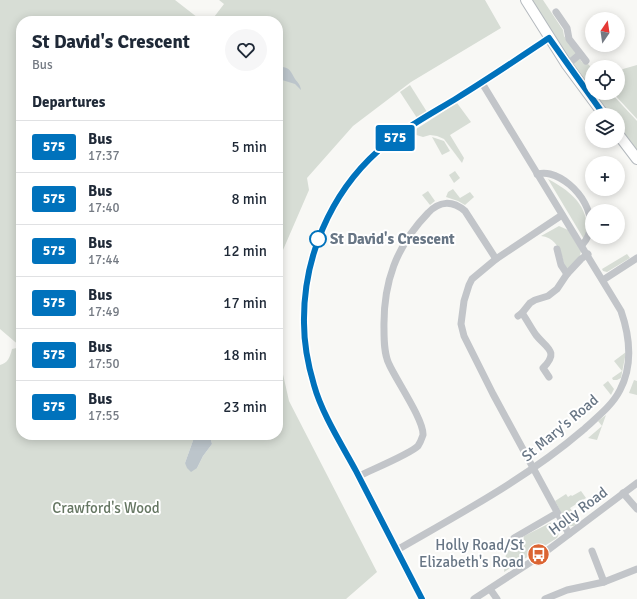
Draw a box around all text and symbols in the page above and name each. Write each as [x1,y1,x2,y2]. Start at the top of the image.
north arrow [585,12,625,52]
map controls [585,12,625,244]
button: heart [225,29,267,71]
text: St David's Crescent [32,30,190,54]
text: Bus [32,57,53,73]
button: locate [585,60,625,100]
text: Departures [32,93,105,111]
button: layers [585,108,625,148]
line badge: 575 [372,125,418,151]
text: 575 [384,129,406,146]
text: Bus [88,130,112,148]
text: 575 [43,138,65,155]
text: 5 min [231,138,267,156]
text: 17:37 [88,148,120,164]
button: + [585,156,625,196]
text: Bus [88,182,112,200]
text: 575 [43,190,65,207]
text: 8 min [231,190,267,208]
text: 17:40 [88,200,120,216]
button: − [585,204,625,244]
marker: St David's Crescent [309,230,327,248]
place label: St David's Crescent [330,230,455,248]
text: Bus [88,234,112,252]
text: 575 [43,242,65,259]
text: 12 min [223,242,267,260]
text: 17:44 [88,252,120,268]
text: Bus [88,286,112,304]
text: 575 [43,294,65,311]
text: 17 min [223,294,267,312]
text: 17:49 [88,304,120,320]
text: Bus [88,338,112,356]
text: 575 [43,346,65,363]
text: 18 min [223,346,267,364]
text: 17:50 [88,356,120,372]
text: Bus [88,390,112,408]
street label: St Mary's Road [518,391,602,465]
text: 575 [43,398,65,415]
text: 23 min [223,398,267,416]
text: 17:55 [88,408,120,424]
street label: Holly Road [545,483,611,539]
park label: Crawford's Wood [52,499,160,517]
place label: Holly Road/St Elizabeth's Road [419,536,524,571]
bus stop icon: Holly Road/St Elizabeth's Road [526,541,552,567]

